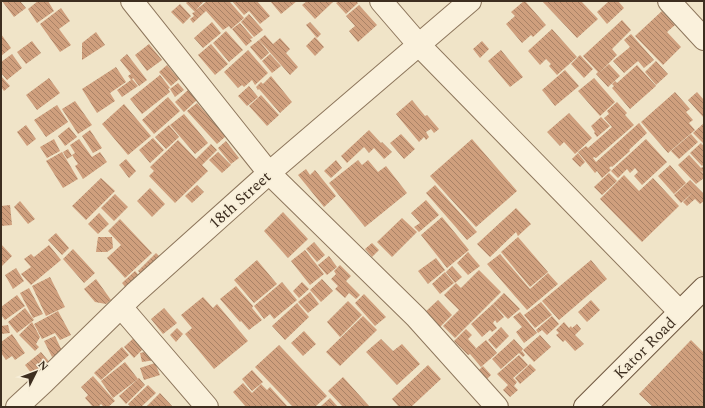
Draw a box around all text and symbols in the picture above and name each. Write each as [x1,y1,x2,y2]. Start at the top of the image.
street label: 18th Street [203,165,277,235]
street label: Kator Road [608,311,682,385]
north arrow [16,352,56,392]
text: N [34,357,52,375]

